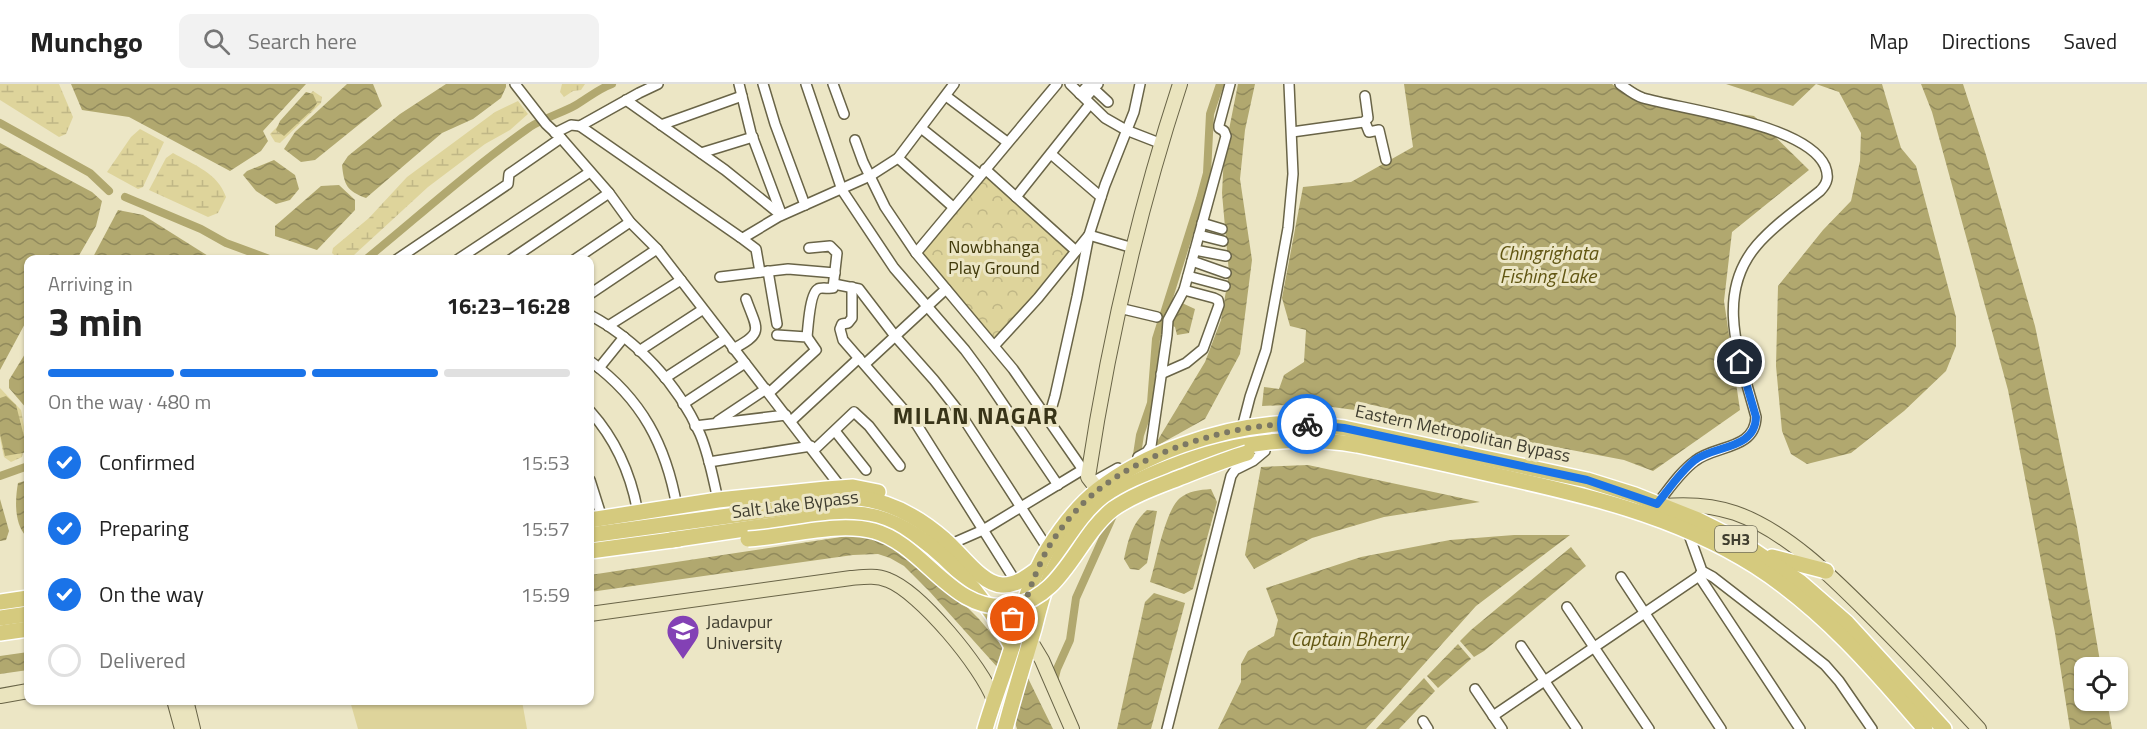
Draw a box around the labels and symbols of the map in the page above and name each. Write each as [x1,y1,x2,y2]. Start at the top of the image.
park label: Nowbhanga Play Ground [948,233,1040,281]
water label: Chingrighata Fishing Lake [1498,237,1599,291]
pin [1714,336,1765,387]
courier [1277,394,1337,454]
district label: MILAN NAGAR [893,397,1059,433]
street label: Eastern Metropolitan Bypass [1353,397,1573,469]
street label: Salt Lake Bypass [730,483,860,525]
road number: SH3 [1715,526,1757,552]
pin [987,593,1038,644]
place label: Jadavpur University [706,608,783,656]
school or university icon: Jadavpur University [665,613,701,660]
water label: Captain Bherry [1290,623,1409,654]

